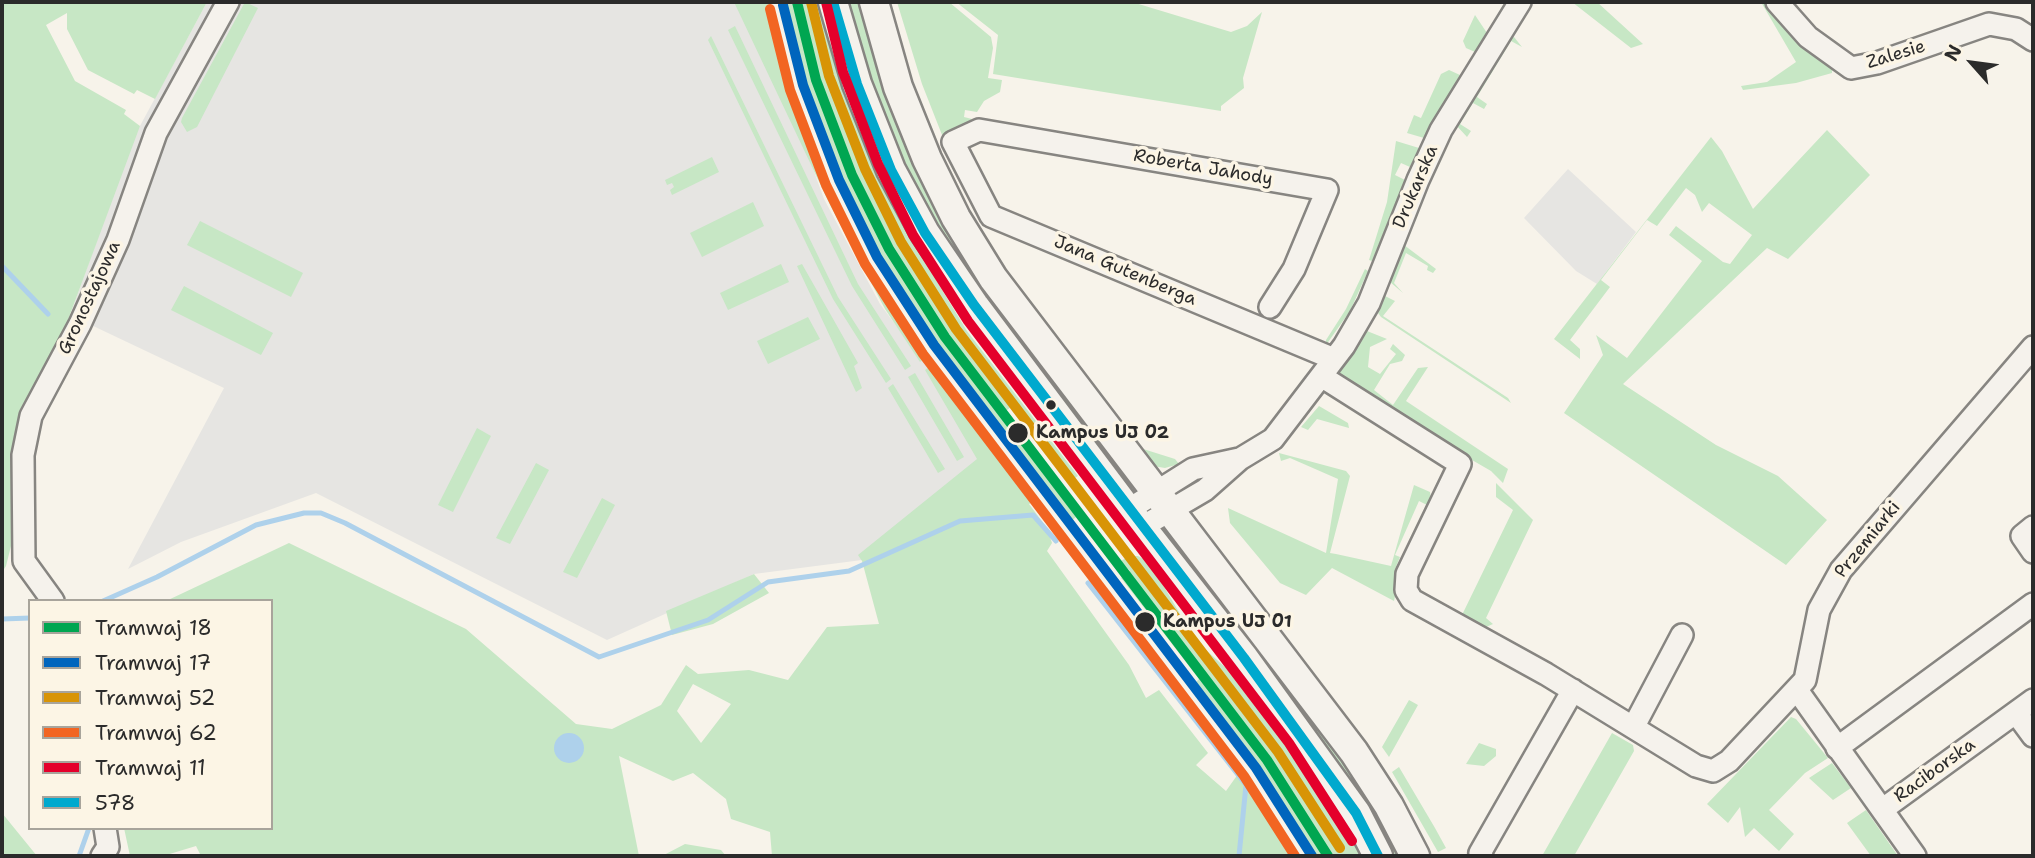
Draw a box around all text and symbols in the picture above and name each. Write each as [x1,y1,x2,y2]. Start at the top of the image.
north arrow [1937,28,2007,98]
street label: Zalesie [1864,36,1928,74]
text: N [1938,40,1968,65]
street label: Drukarska [1389,142,1443,232]
street label: Roberta Jahody [1132,145,1274,191]
street label: Jana Gutenberga [1050,231,1200,311]
street label: Gronostajowa [54,238,126,358]
unlabelled marker [1044,398,1058,412]
marker: Kampus UJ 02 [1006,421,1030,445]
place label: Kampus UJ 02 [1036,422,1169,444]
street label: Przemiarki [1831,497,1905,583]
legend [28,599,273,830]
marker: Kampus UJ 01 [1133,610,1157,634]
place label: Kampus UJ 01 [1163,611,1292,633]
text: Tramwaj 18 [95,614,212,642]
text: Tramwaj 17 [95,649,211,677]
text: Tramwaj 52 [95,684,215,712]
text: Tramwaj 62 [95,719,217,747]
street label: Raciborska [1890,734,1980,808]
text: Tramwaj 11 [95,754,206,782]
text: 578 [95,789,135,817]

